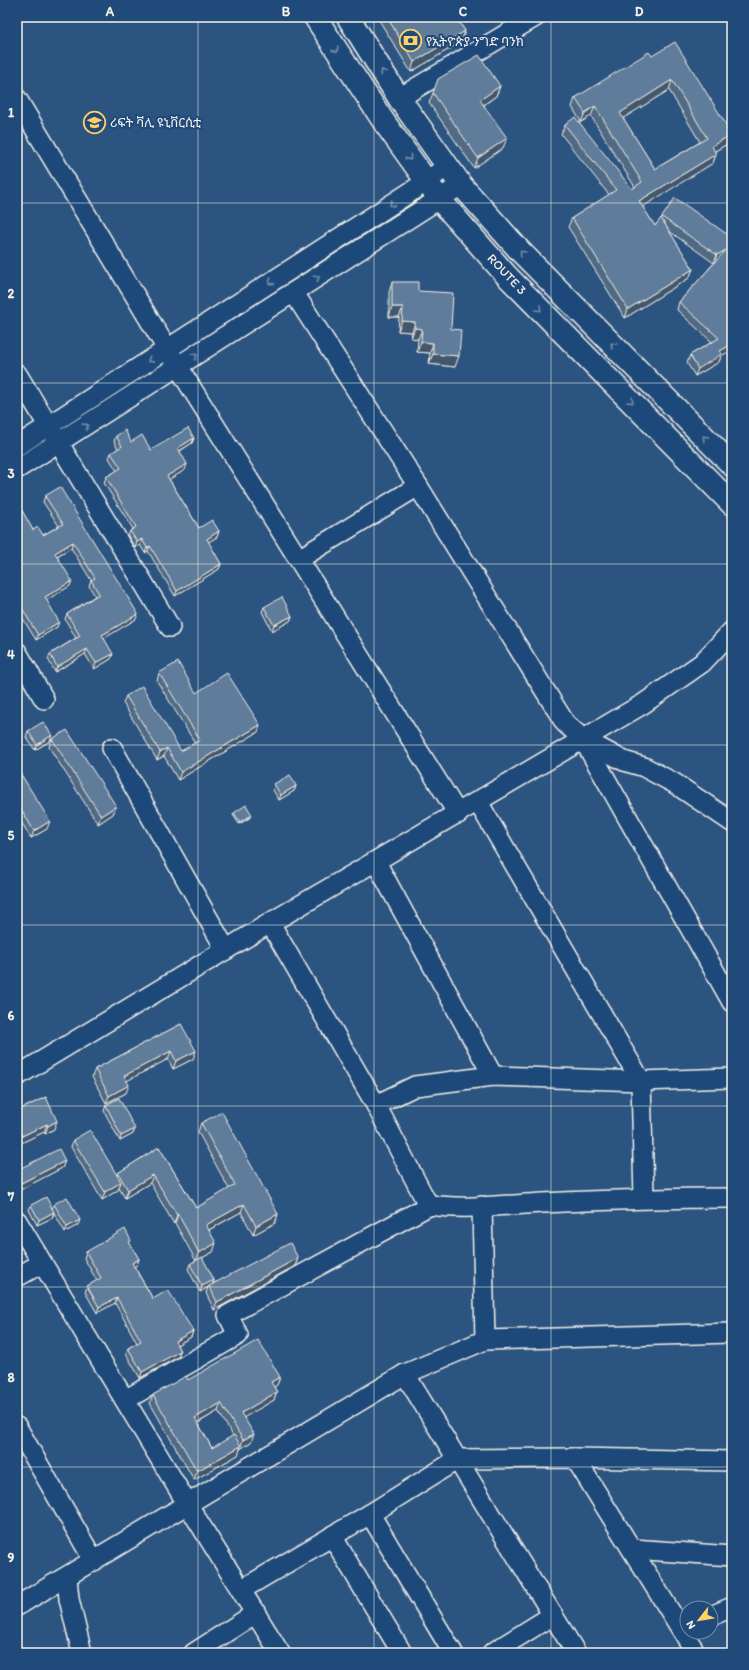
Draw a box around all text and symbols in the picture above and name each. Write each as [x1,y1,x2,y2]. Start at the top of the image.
text: A [105,4,115,19]
text: B [282,4,291,19]
text: C [459,4,468,19]
text: D [635,4,644,19]
bank icon: የኢትዮጵያ ንግድ ባንክ [397,28,423,54]
place label: የኢትዮጵያ ንግድ ባንክ [426,34,524,49]
one-way arrow [332,46,339,53]
one-way arrow [381,69,388,76]
text: 1 [8,105,14,120]
school or university icon: ሪፍት ቫሊ ዩኒቨርሲቲ [81,109,107,135]
place label: ሪፍት ቫሊ ዩኒቨርሲቲ [110,115,201,130]
one-way arrow [404,153,411,160]
one-way arrow [389,199,396,207]
street label: ROUTE 3 [484,250,530,298]
one-way arrow [519,250,527,258]
one-way arrow [312,276,319,283]
one-way arrow [268,277,275,285]
text: 2 [8,286,15,301]
one-way arrow [534,304,542,312]
one-way arrow [610,342,618,350]
one-way arrow [191,353,198,361]
one-way arrow [147,355,154,363]
one-way arrow [626,396,634,404]
one-way arrow [82,423,89,431]
one-way arrow [702,435,709,443]
text: 3 [7,466,15,481]
text: 4 [7,647,15,662]
text: 5 [8,828,15,843]
text: 6 [8,1008,15,1023]
text: 7 [7,1189,15,1204]
text: 8 [7,1370,15,1385]
text: 9 [8,1550,15,1565]
north arrow [679,1600,719,1640]
text: N [683,1618,698,1631]

